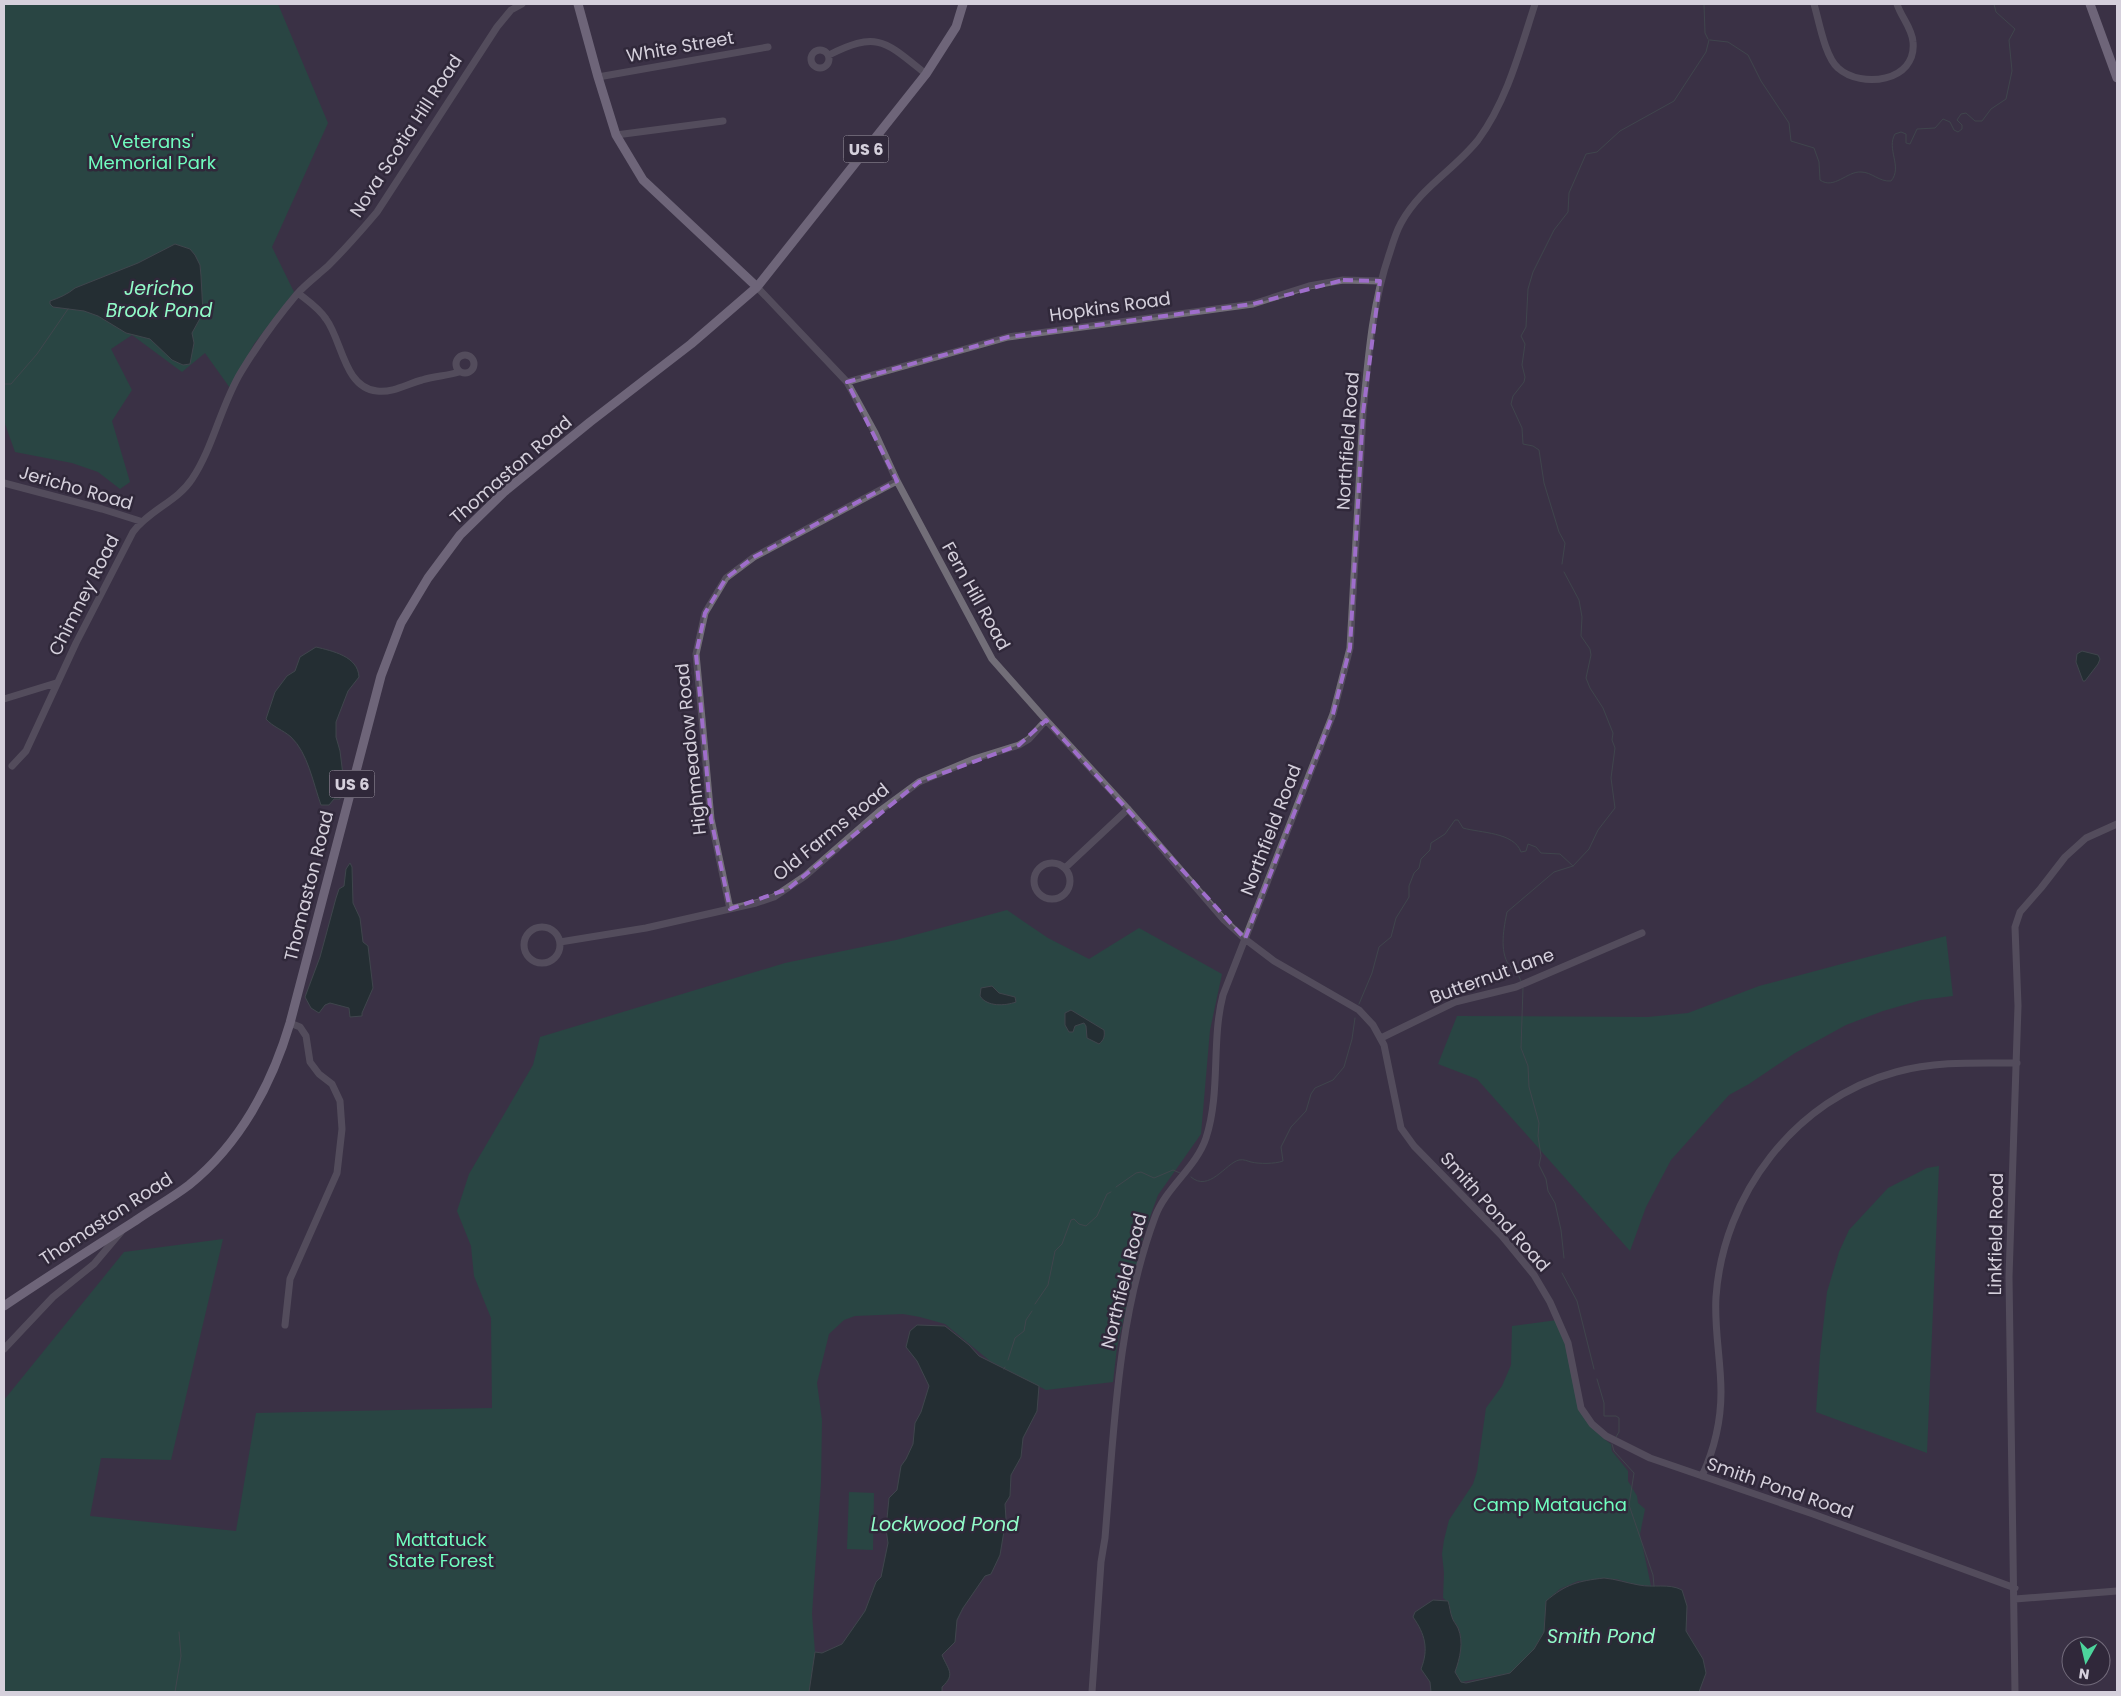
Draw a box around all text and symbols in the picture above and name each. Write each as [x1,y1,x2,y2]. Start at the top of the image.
street label: White Street [624,25,736,68]
street label: Nova Scotia Hill Road [343,49,468,222]
park label: Veterans' Memorial Park [88,129,217,175]
road number: US 6 [844,136,888,162]
water label: Jericho Brook Pond [106,275,212,324]
street label: Hopkins Road [1048,286,1172,327]
street label: Northfield Road [1330,371,1365,511]
street label: Thomaston Road [444,410,577,530]
street label: Jericho Road [16,459,136,516]
street label: Chimney Road [42,530,125,660]
street label: Fern Hill Road [936,537,1017,655]
street label: Highmeadow Road [669,662,712,836]
street label: Northfield Road [1234,761,1307,899]
road number: US 6 [330,771,374,798]
street label: Old Farms Road [767,777,894,886]
street label: Thomaston Road [278,808,339,964]
street label: Butternut Lane [1426,941,1557,1010]
street label: Smith Pond Road [1435,1146,1556,1277]
street label: Thomaston Road [34,1166,177,1271]
street label: Linkfield Road [1982,1172,2009,1296]
street label: Northfield Road [1095,1211,1152,1351]
street label: Smith Pond Road [1703,1451,1857,1524]
park label: Camp Mataucha [1473,1492,1627,1517]
water label: Lockwood Pond [871,1511,1019,1538]
park label: Mattatuck State Forest [388,1527,494,1573]
water label: Smith Pond [1547,1623,1655,1650]
north arrow [2061,1636,2111,1686]
text: N [2078,1663,2091,1685]

